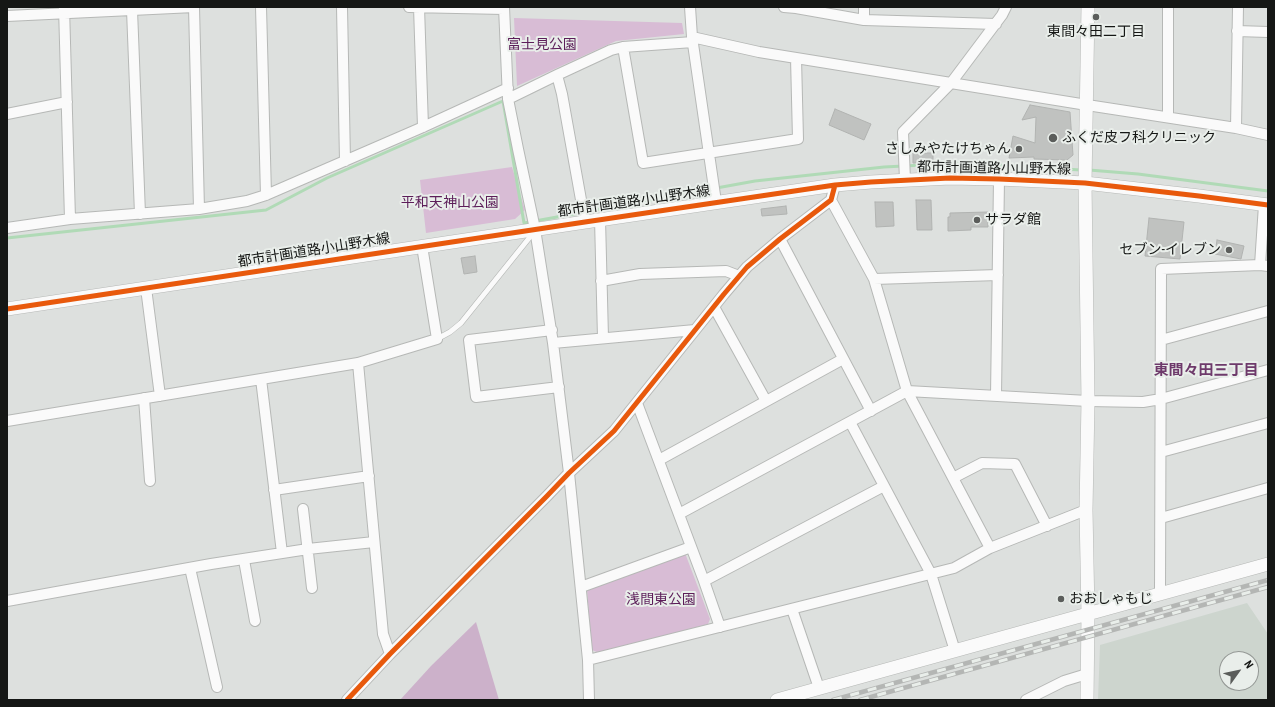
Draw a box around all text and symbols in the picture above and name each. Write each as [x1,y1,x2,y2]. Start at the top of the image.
marker: 東間々田二丁目 [1091,12,1101,22]
place label: 東間々田二丁目 [1047,24,1145,40]
park label: 富士見公園 [507,37,577,53]
place label: ふくだ皮フ科クリニック [1062,130,1216,146]
marker: ふくだ皮フ科クリニック [1047,132,1059,144]
place label: さしみやたけちゃん [885,141,1011,157]
marker: さしみやたけちゃん [1014,144,1024,154]
street label: 都市計画道路小山野木線 [917,159,1071,179]
street label: 都市計画道路小山野木線 [557,183,711,221]
park label: 平和天神山公園 [401,195,499,211]
place label: サラダ館 [985,212,1041,228]
marker: サラダ館 [972,215,982,225]
street label: 都市計画道路小山野木線 [237,231,391,271]
place label: セブン-イレブン [1120,242,1221,258]
marker: セブン-イレブン [1224,245,1234,255]
district label: 東間々田三丁目 [1154,362,1258,380]
place label: おおしゃもじ [1069,591,1153,607]
park label: 浅間東公園 [626,592,696,608]
marker: おおしゃもじ [1056,594,1066,604]
north arrow [1219,651,1259,691]
text: N [1241,658,1256,671]

